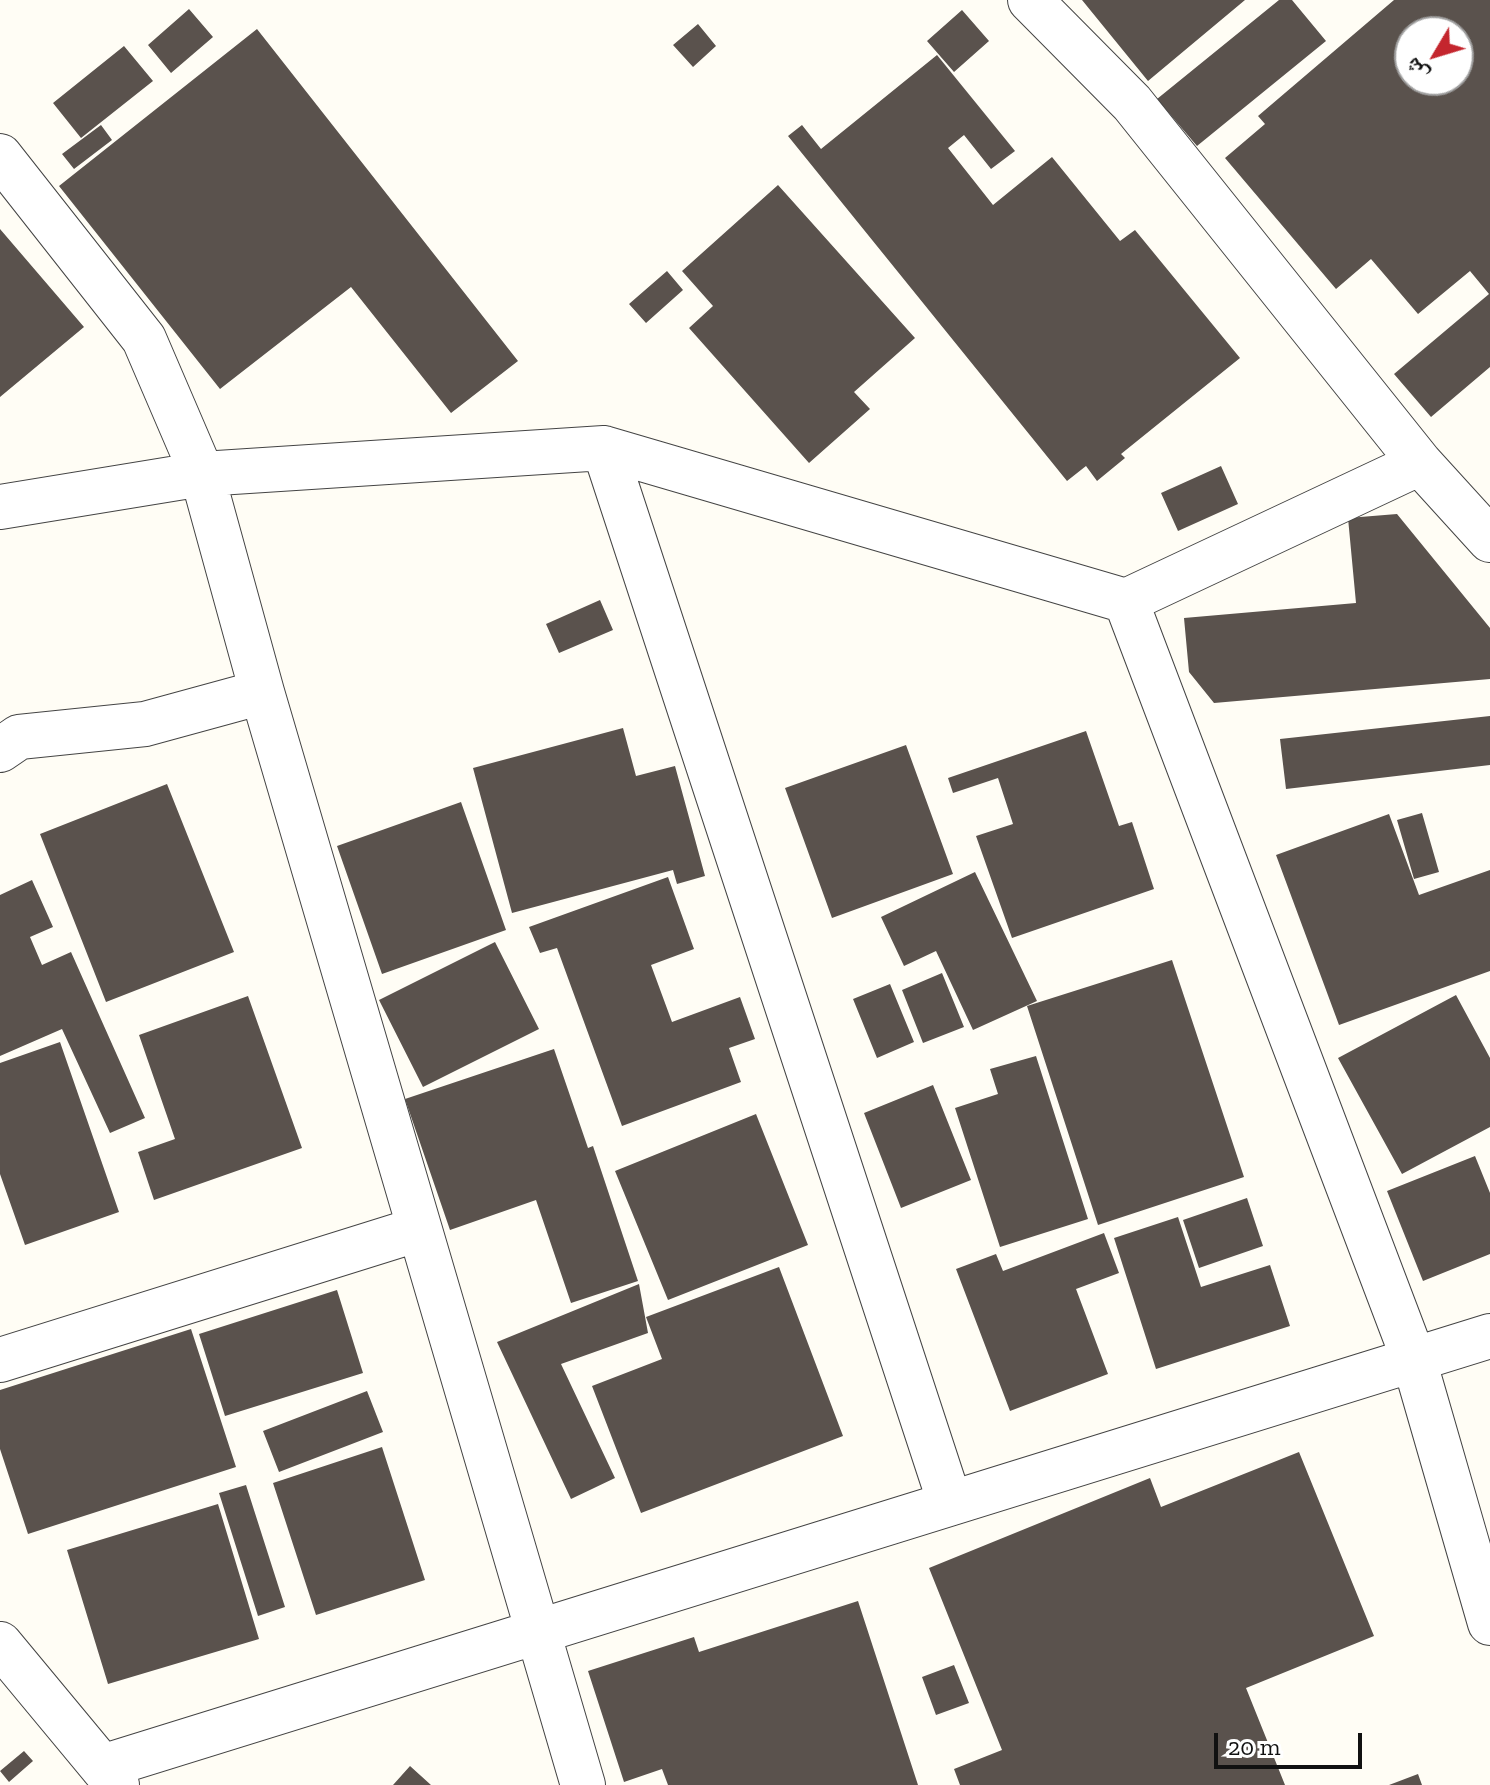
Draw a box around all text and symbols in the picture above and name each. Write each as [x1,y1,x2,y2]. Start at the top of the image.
north arrow [1394,16,1474,96]
text: ش [1398,52,1434,87]
scale bar [1218,1717,1366,1767]
text: 20 m [1228,1732,1280,1761]

